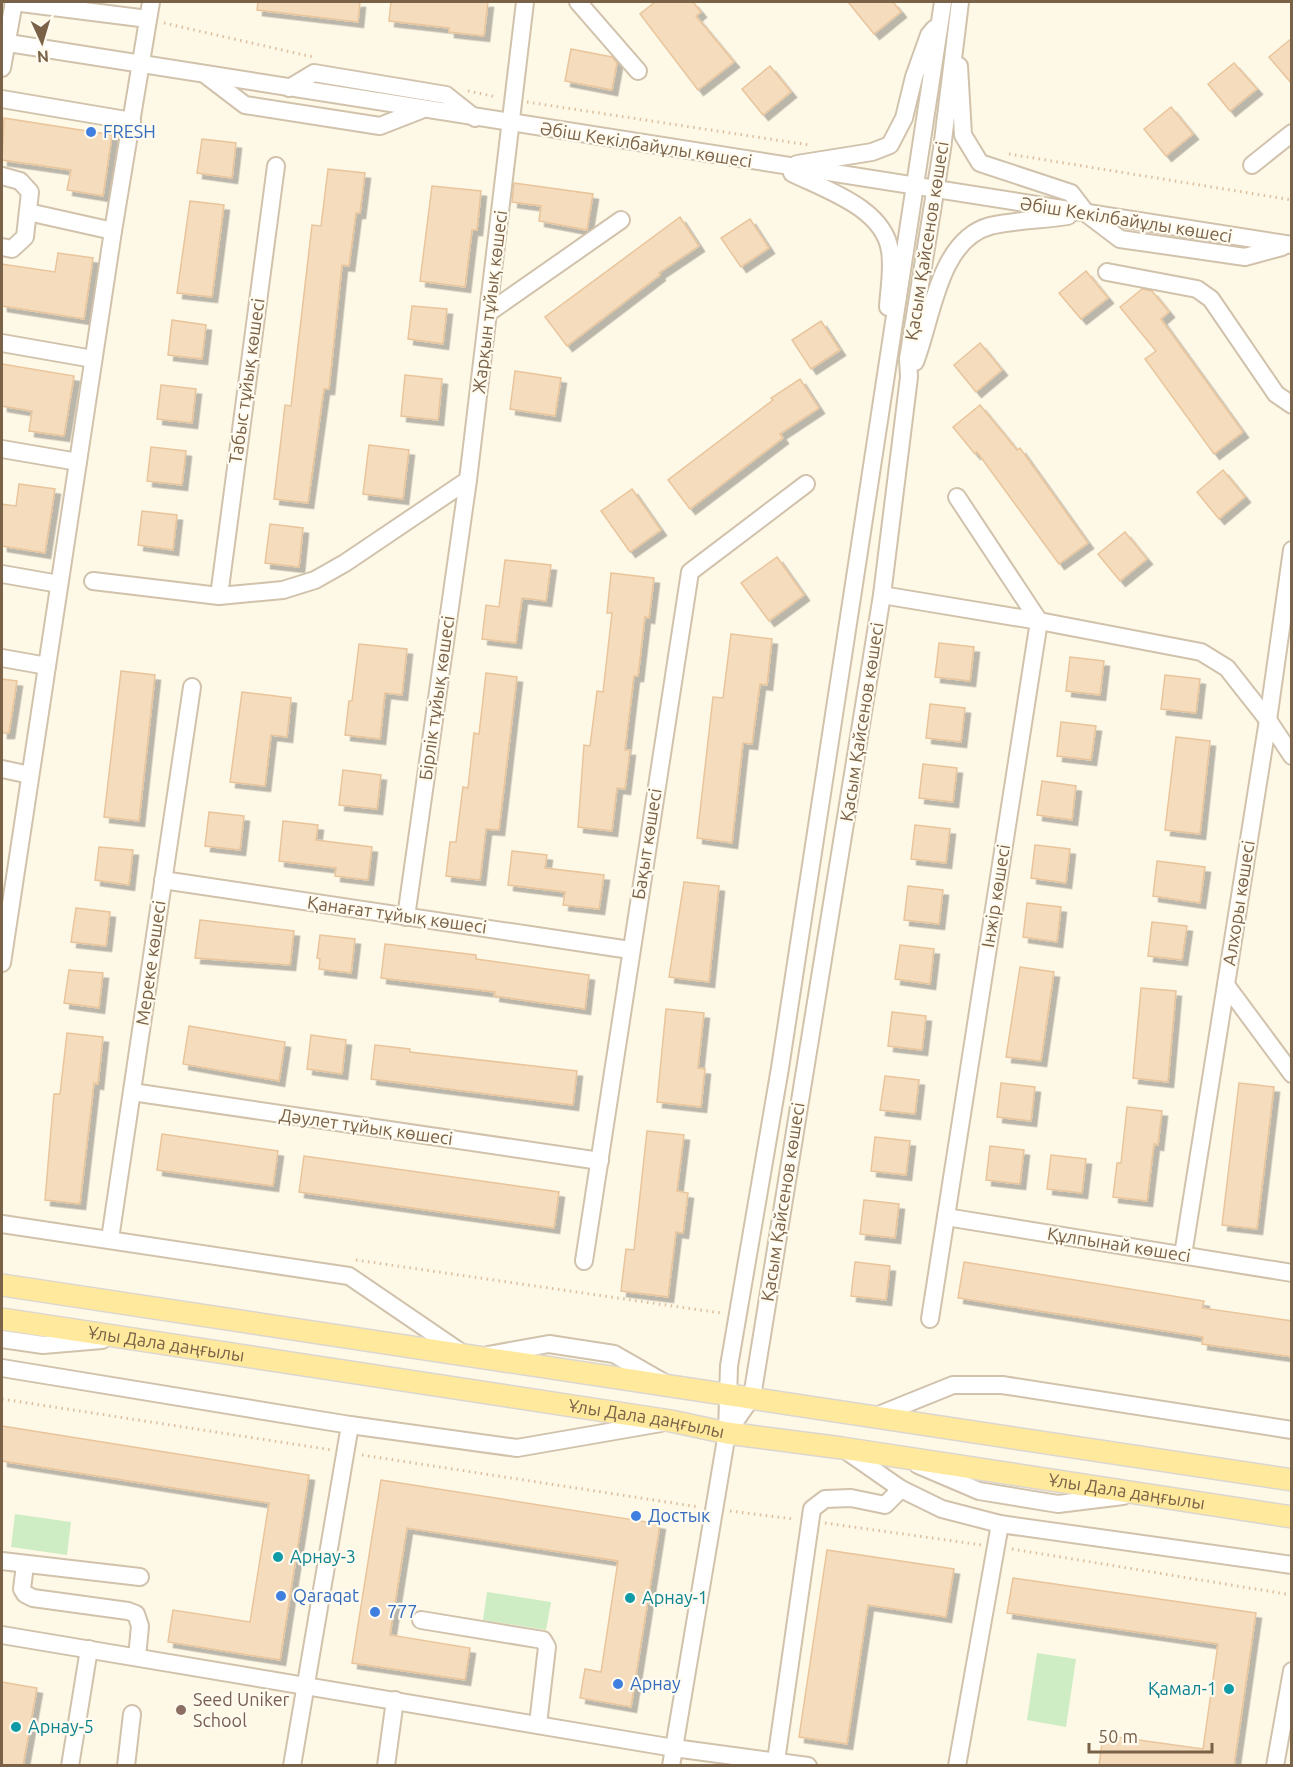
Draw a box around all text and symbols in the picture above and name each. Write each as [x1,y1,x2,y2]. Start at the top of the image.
north arrow [12,12,72,72]
text: N [36,48,50,66]
street label: Әбіш Кекілбайұлы көшесі [539,117,754,171]
place label: FRESH [103,121,156,141]
marker: FRESH [84,125,98,139]
street label: Қасым Қайсенов көшесі [900,140,952,342]
street label: Әбіш Кекілбайұлы көшесі [1019,192,1234,246]
street label: Жарқын тұйық көшесі [468,209,510,395]
street label: Табыс тұйық көшесі [225,297,268,465]
street label: Бірлік тұйық көшесі [415,614,457,781]
street label: Қасым Қайсенов көшесі [835,621,887,823]
street label: Бақыт көшесі [627,787,665,901]
street label: Алхоры көшесі [1218,839,1258,967]
street label: Інжір көшесі [977,843,1013,949]
street label: Қанағат тұйық көшесі [306,892,488,937]
street label: Мереке көшесі [131,899,169,1027]
street label: Қасым Қайсенов көшесі [756,1101,808,1303]
street label: Дәулет тұйық көшесі [278,1104,454,1148]
street label: Құлпынай көшесі [1046,1223,1192,1265]
street label: Ұлы Дала даңғылы [86,1321,246,1365]
street label: Ұлы Дала даңғылы [567,1394,727,1441]
street label: Ұлы Дала даңғылы [1047,1469,1207,1513]
place label: Достык [648,1505,710,1525]
marker: Достык [629,1509,643,1523]
place label: Арнау-3 [290,1546,356,1566]
marker: Арнау-3 [271,1550,285,1564]
place label: Qaraqat [293,1585,359,1606]
place label: Арнау-1 [642,1587,708,1607]
marker: Qaraqat [274,1589,288,1603]
marker: Арнау-1 [623,1591,637,1605]
place label: 777 [387,1601,417,1621]
marker: 777 [368,1605,382,1619]
place label: Арнау [630,1673,681,1693]
marker: Арнау [611,1677,625,1691]
place label: Қамал-1 [1148,1678,1217,1698]
marker: Қамал-1 [1222,1682,1236,1696]
place label: Seed Uniker School [193,1689,290,1730]
marker: Seed Uniker School [174,1703,188,1717]
place label: Арнау-5 [28,1716,94,1736]
scale bar [1089,1716,1212,1754]
marker: Арнау-5 [9,1720,23,1734]
text: 50 m [1098,1726,1138,1746]

